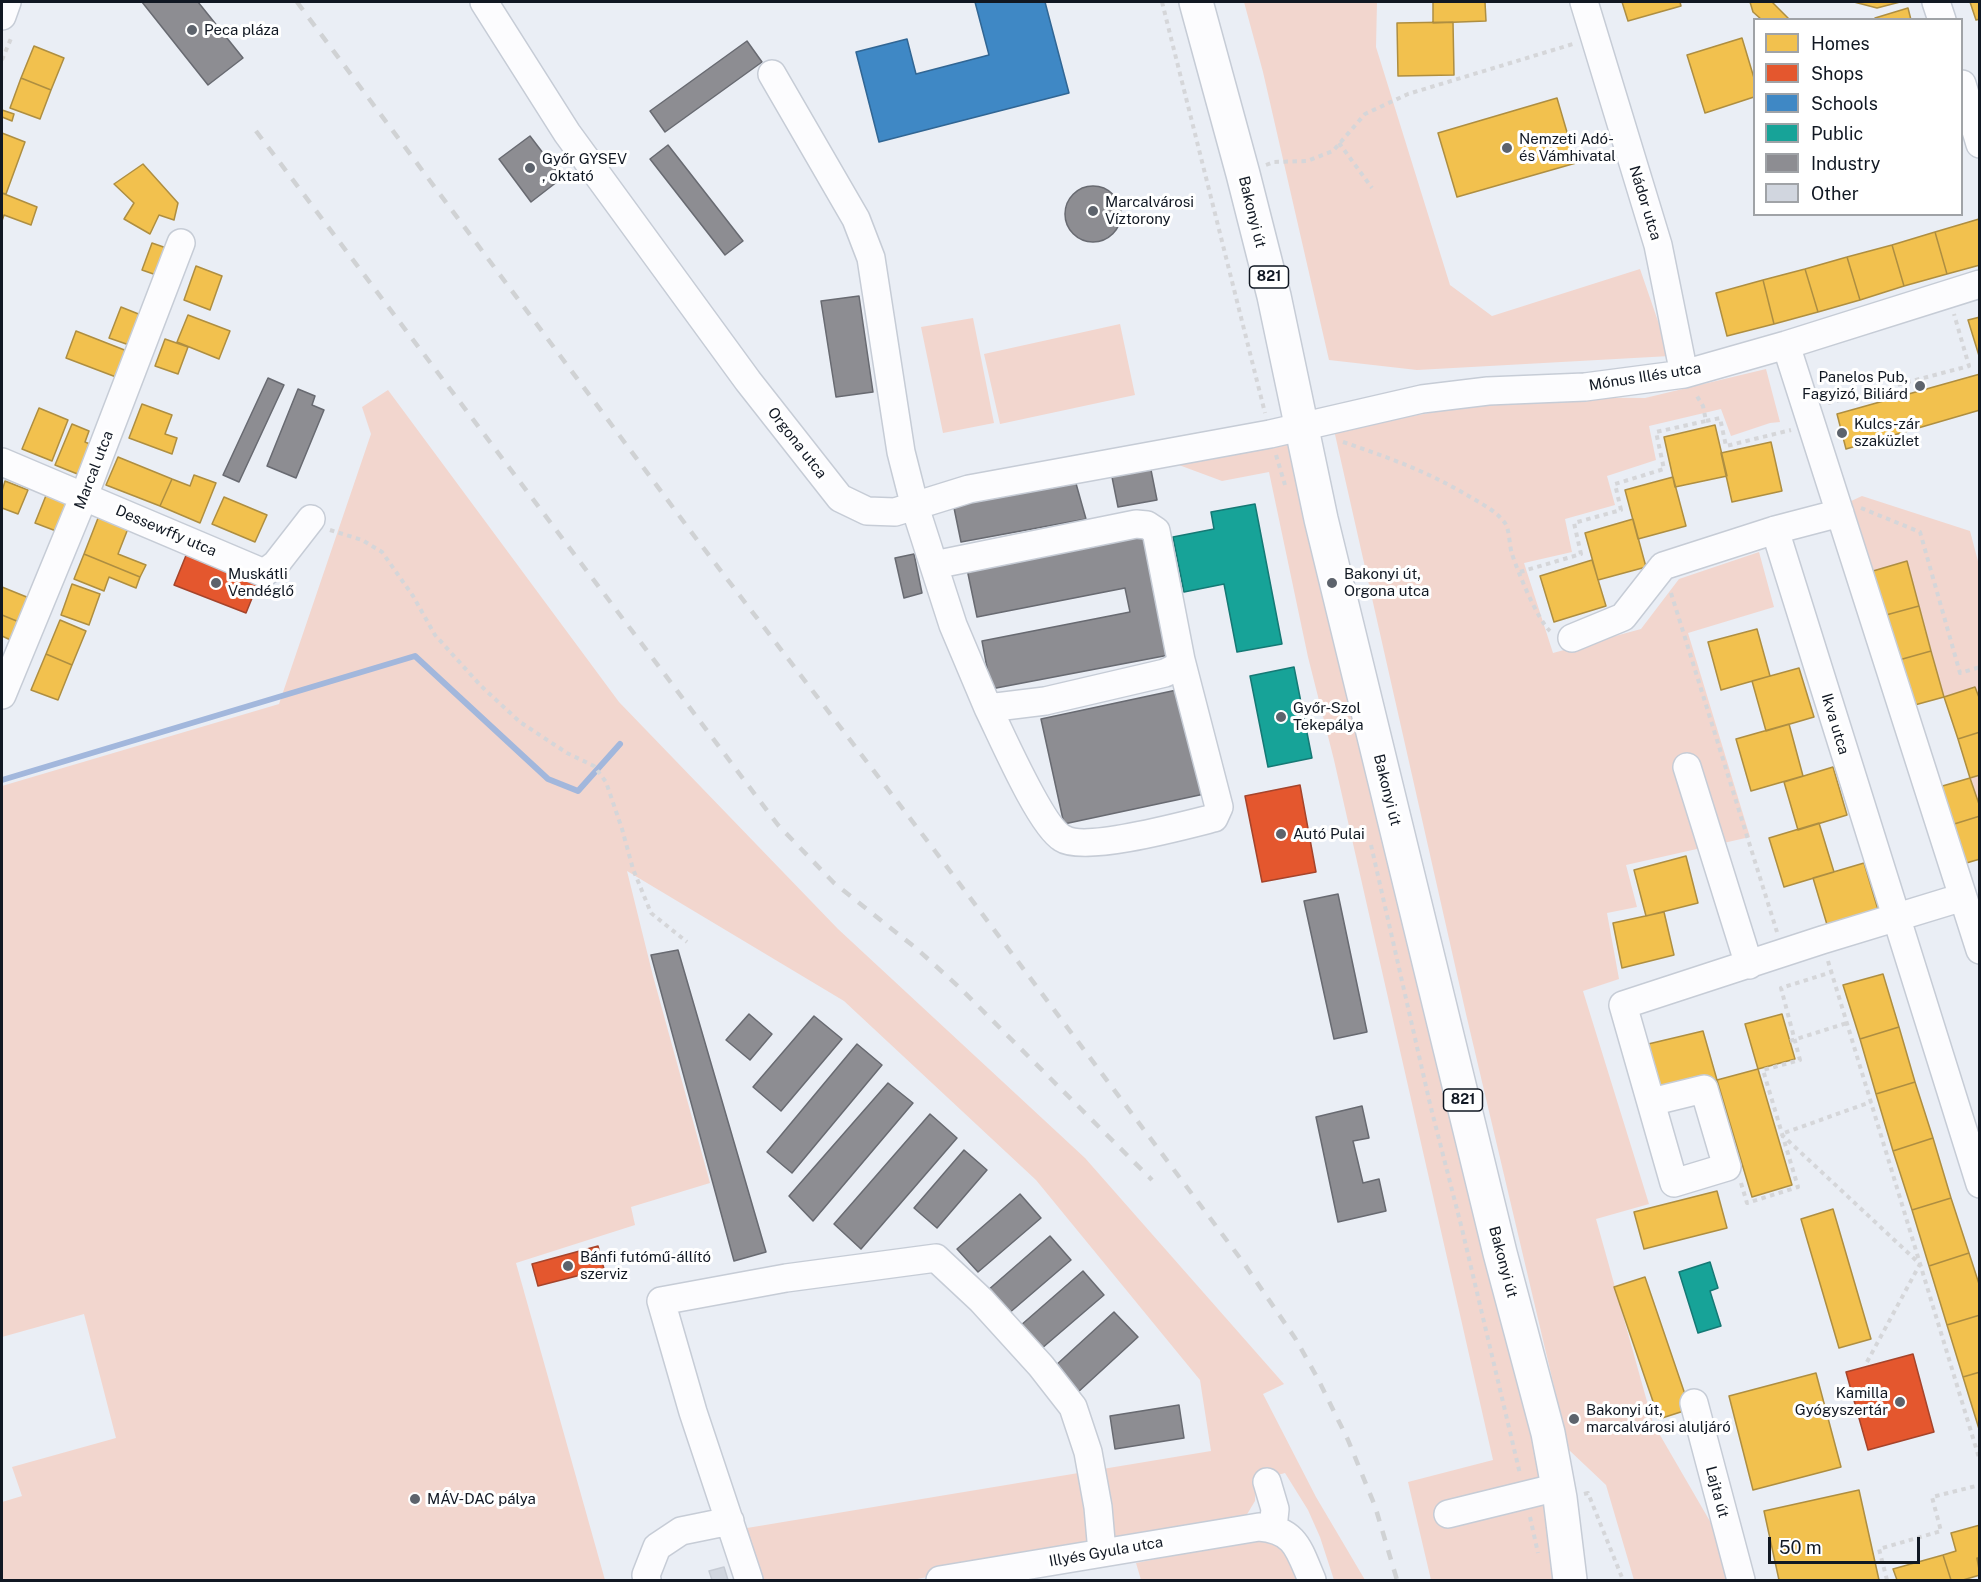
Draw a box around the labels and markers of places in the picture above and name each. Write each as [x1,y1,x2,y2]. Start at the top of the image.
place label: Peca pláza [204,21,279,39]
marker: Peca pláza [185,23,199,37]
place label: Nemzeti Adó- és Vámhivatal [1519,130,1616,165]
marker: Nemzeti Adó- és Vámhivatal [1500,141,1514,155]
place label: Győr GYSEV , oktató [542,150,627,185]
marker: Győr GYSEV , oktató [523,161,537,175]
place label: Marcalvárosi Víztorony [1105,193,1194,228]
marker: Marcalvárosi Víztorony [1086,204,1100,218]
place label: Panelos Pub, Fagyizó, Biliárd [1802,368,1908,403]
marker: Panelos Pub, Fagyizó, Biliárd [1913,379,1927,393]
place label: Kulcs-zár szaküzlet [1854,415,1920,450]
marker: Kulcs-zár szaküzlet [1835,426,1849,440]
place label: Muskátli Vendéglő [228,565,294,600]
place label: Bakonyi út, Orgona utca [1344,565,1429,600]
marker: Muskátli Vendéglő [209,576,223,590]
marker: Bakonyi út, Orgona utca [1325,576,1339,590]
place label: Győr-Szol Tekepálya [1293,699,1363,734]
marker: Győr-Szol Tekepálya [1274,710,1288,724]
place label: Autó Pulai [1293,825,1365,843]
marker: Autó Pulai [1274,827,1288,841]
place label: Bánfi futómű-állító szerviz [580,1248,711,1283]
marker: Bánfi futómű-állító szerviz [561,1259,575,1273]
place label: Kamilla Gyógyszertár [1795,1384,1888,1419]
marker: Kamilla Gyógyszertár [1893,1395,1907,1409]
place label: Bakonyi út, marcalvárosi aluljáró [1586,1401,1731,1436]
marker: Bakonyi út, marcalvárosi aluljáró [1567,1412,1581,1426]
place label: MÁV-DAC pálya [427,1490,536,1508]
marker: MÁV-DAC pálya [408,1492,422,1506]

